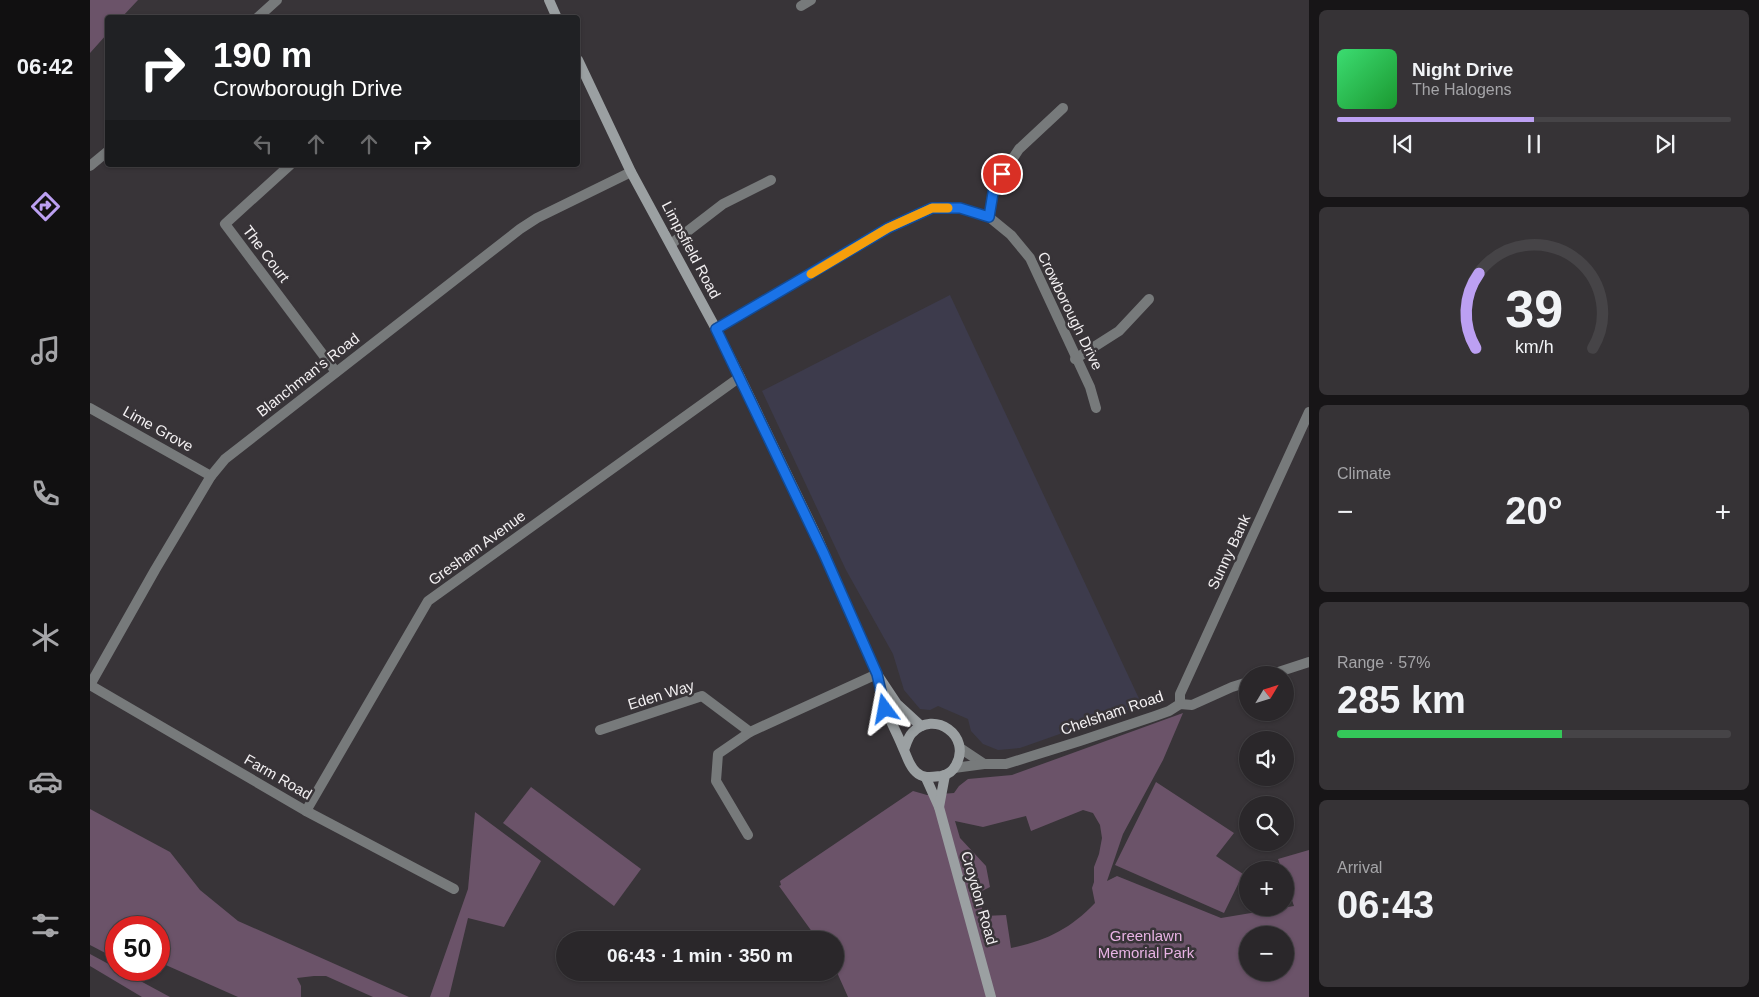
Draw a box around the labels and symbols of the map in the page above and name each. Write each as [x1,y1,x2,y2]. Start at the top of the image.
pin [981,153,1023,195]
street label: Limpsfield Road [659,198,724,301]
street label: The Court [240,222,294,286]
street label: Crowborough Drive [1034,249,1106,373]
street label: Blanchman's Road [253,329,362,420]
street label: Lime Grove [120,402,196,455]
street label: Gresham Avenue [425,507,528,588]
street label: Sunny Bank [1204,511,1254,592]
north arrow [1239,666,1294,721]
street label: Eden Way [626,676,697,713]
position arrow [858,682,910,734]
street label: Chelsham Road [1058,687,1165,738]
street label: Farm Road [242,750,315,803]
street label: Croydon Road [958,849,1001,947]
speed limit sign: 50 [105,916,170,981]
park label: Greenlawn Memorial Park [1098,927,1195,961]

